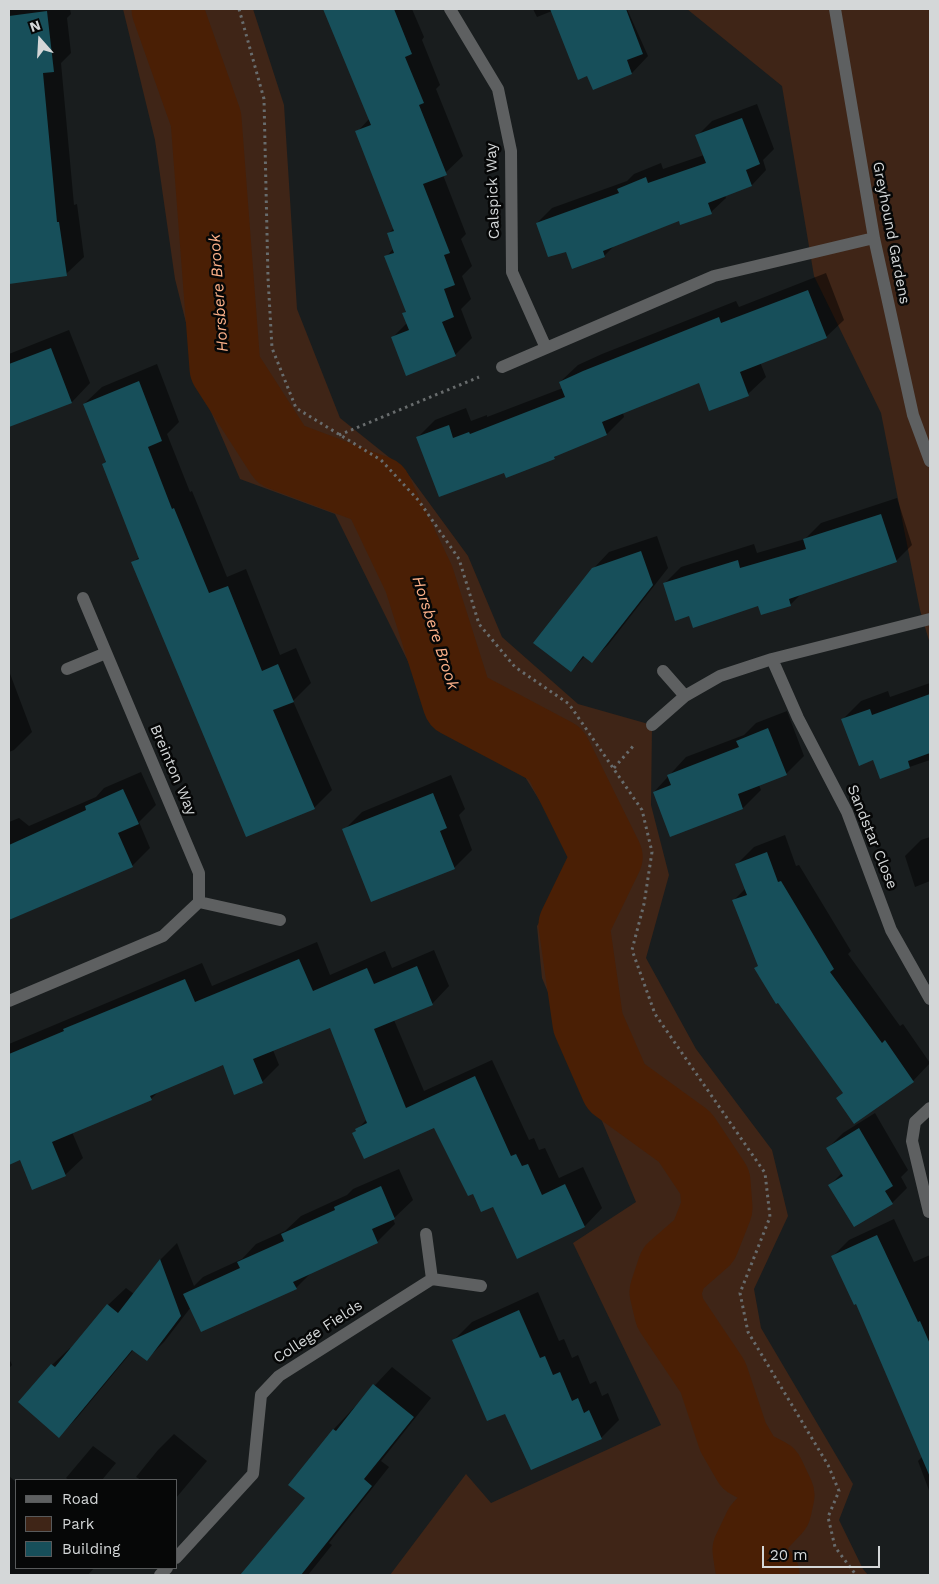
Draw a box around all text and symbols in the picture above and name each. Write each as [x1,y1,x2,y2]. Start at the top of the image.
north arrow [15,15,65,65]
text: N [28,17,43,35]
street label: Calspick Way [482,143,504,239]
street label: Greyhound Gardens [868,160,914,306]
water label: Horsbere Brook [205,233,233,353]
water label: Horsbere Brook [408,574,462,692]
street label: Breinton Way [146,722,200,818]
street label: Sandstar Close [843,782,901,892]
street label: College Fields [270,1297,366,1367]
legend [15,1479,178,1569]
text: Road [62,1490,99,1508]
text: Park [62,1515,94,1533]
scale bar [764,1536,882,1568]
text: Building [62,1540,120,1558]
text: 20 m [770,1546,808,1564]

